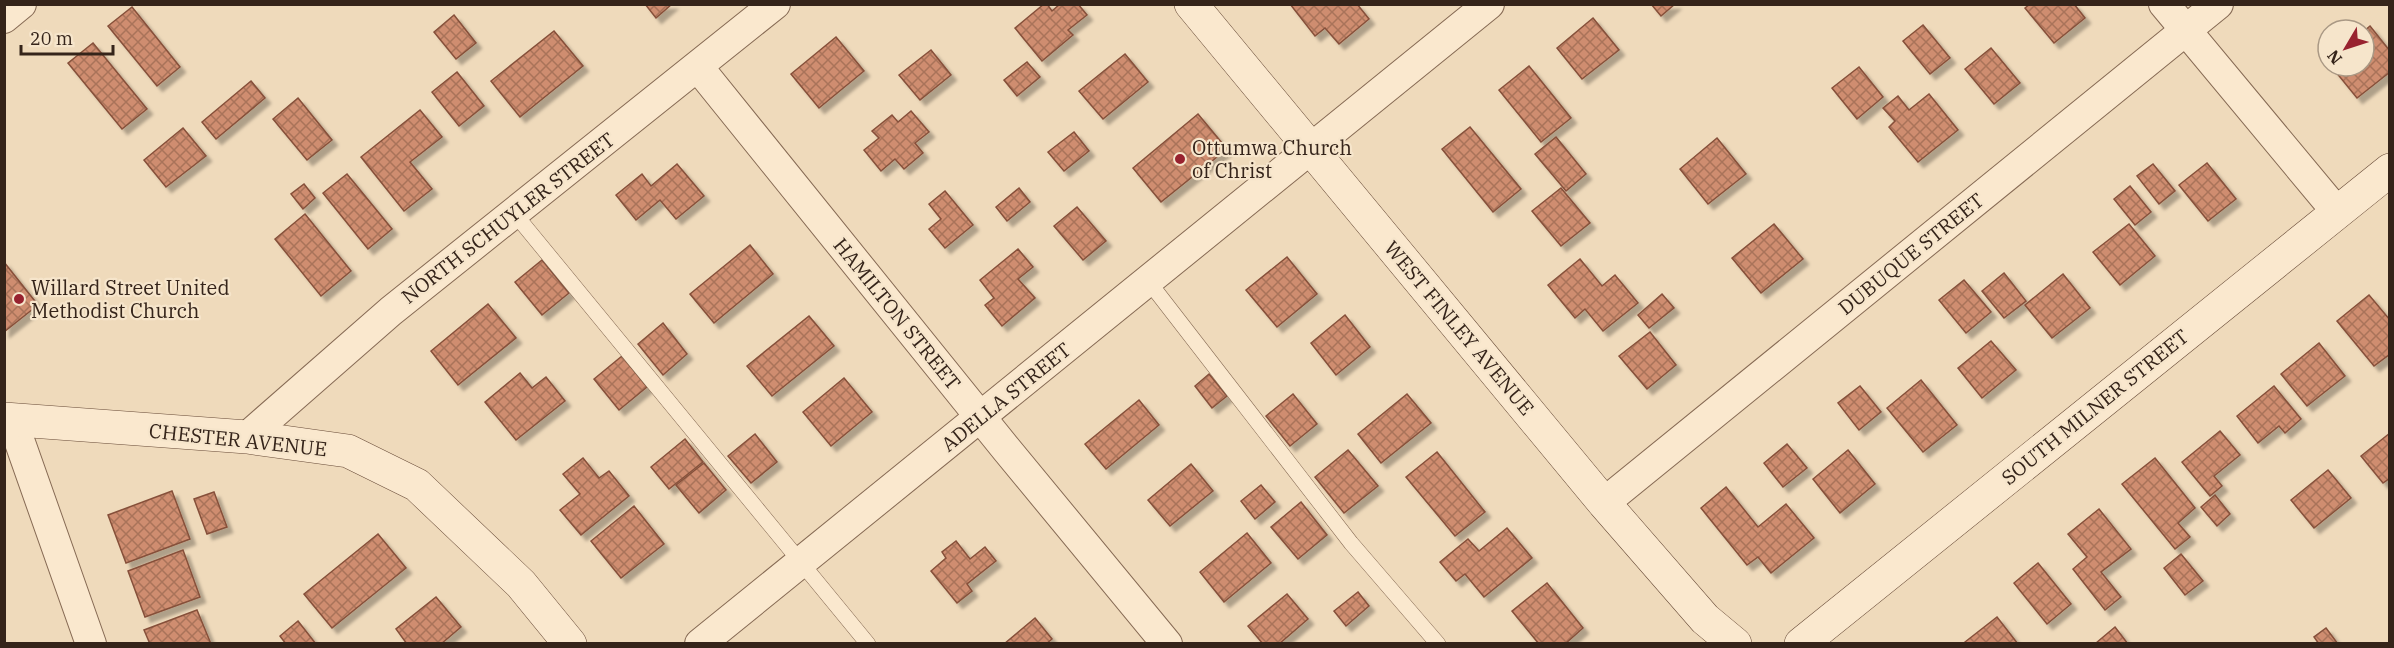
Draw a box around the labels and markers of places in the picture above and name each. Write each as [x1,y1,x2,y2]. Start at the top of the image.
place label: Ottumwa Church of Christ [1192,134,1352,184]
marker: Ottumwa Church of Christ [1173,152,1187,166]
place label: Willard Street United Methodist Church [31,274,230,324]
marker: Willard Street United Methodist Church [12,292,26,306]

